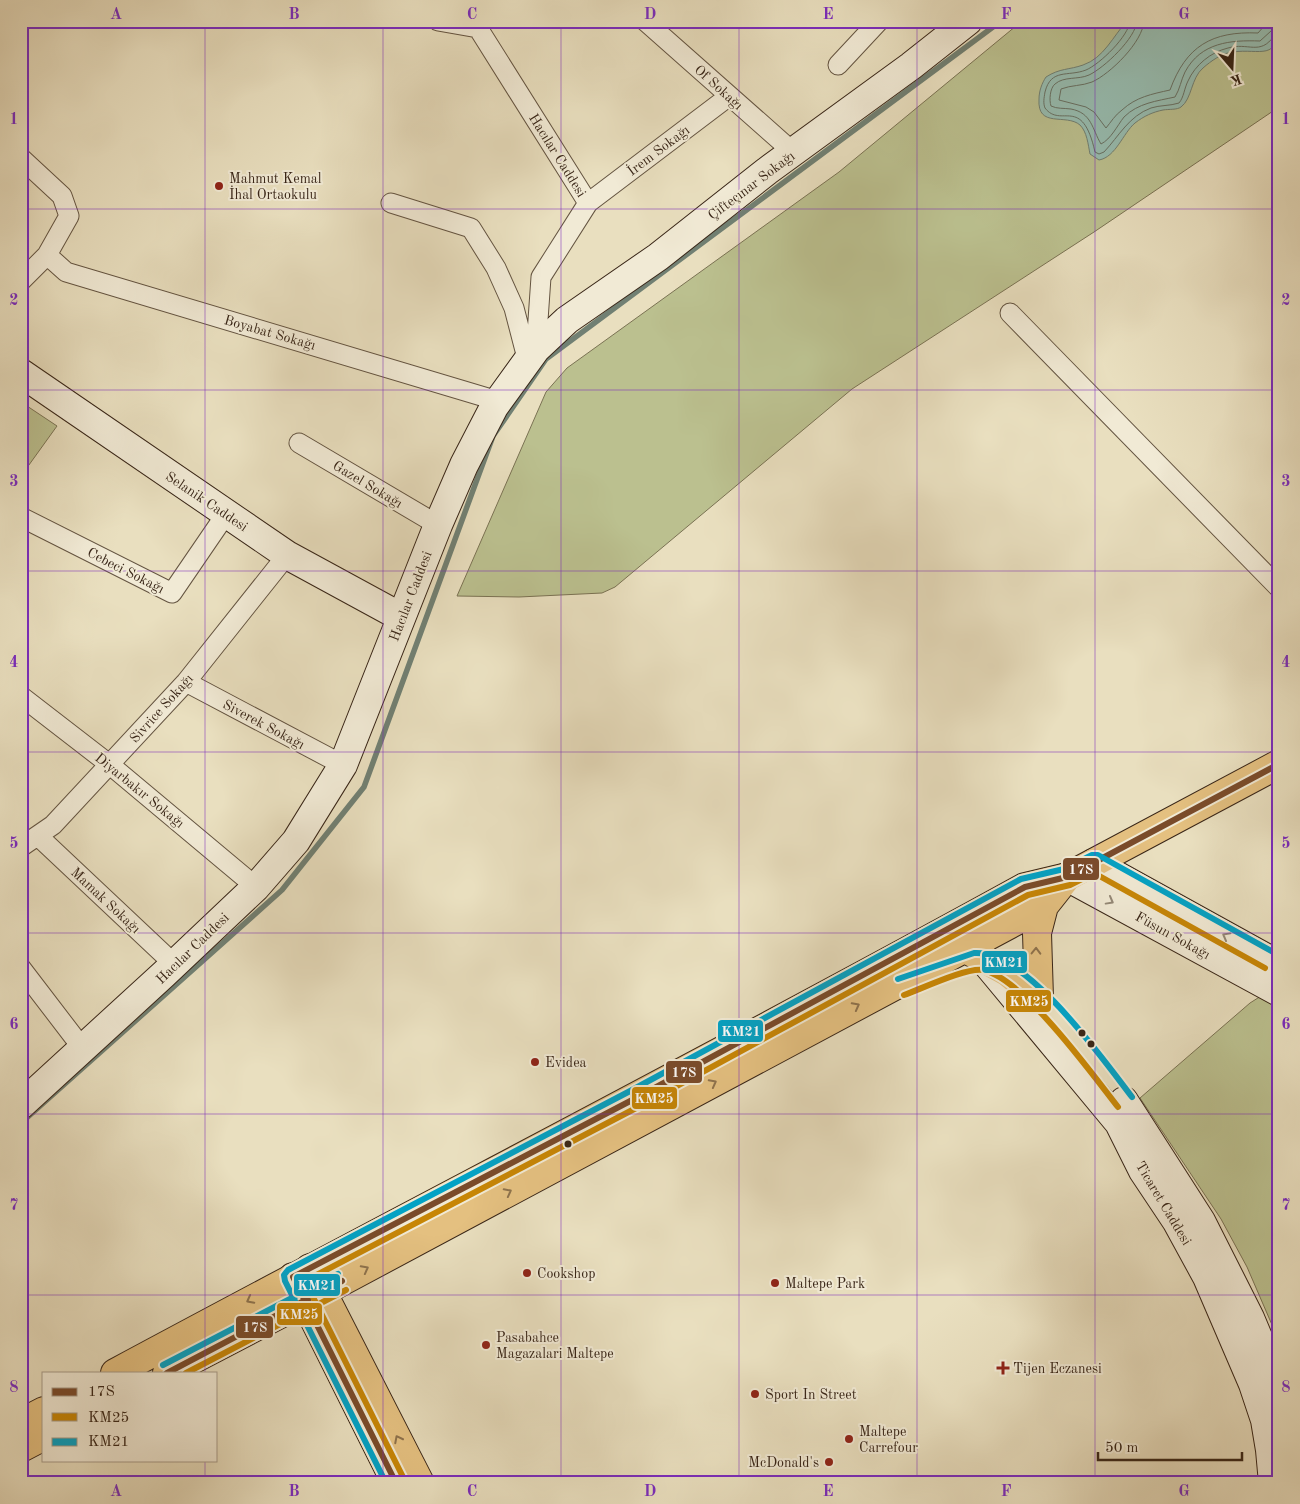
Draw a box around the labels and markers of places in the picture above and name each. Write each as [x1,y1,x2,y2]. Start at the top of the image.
place label: Mahmut Kemal İhal Ortaokulu [229,172,322,202]
marker: Mahmut Kemal İhal Ortaokulu [213,180,225,192]
unlabelled marker [1077,1028,1087,1038]
unlabelled marker [1086,1039,1096,1049]
marker: Evidea [529,1056,541,1068]
place label: Evidea [545,1056,587,1070]
unlabelled marker [563,1139,573,1149]
marker: Cookshop [521,1267,533,1279]
place label: Cookshop [537,1267,595,1281]
marker: Maltepe Park [769,1277,781,1289]
place label: Maltepe Park [785,1277,865,1291]
place label: Pasabahce Magazalari Maltepe [496,1331,614,1361]
marker: Pasabahce Magazalari Maltepe [480,1339,492,1351]
marker: Tijen Eczanesi [997,1362,1009,1374]
place label: Tijen Eczanesi [1013,1362,1102,1376]
marker: Sport In Street [749,1388,761,1400]
place label: Sport In Street [765,1388,857,1402]
place label: Maltepe Carrefour [859,1425,918,1455]
marker: Maltepe Carrefour [843,1433,855,1445]
place label: McDonald's [748,1456,819,1470]
marker: McDonald's [823,1456,835,1468]

